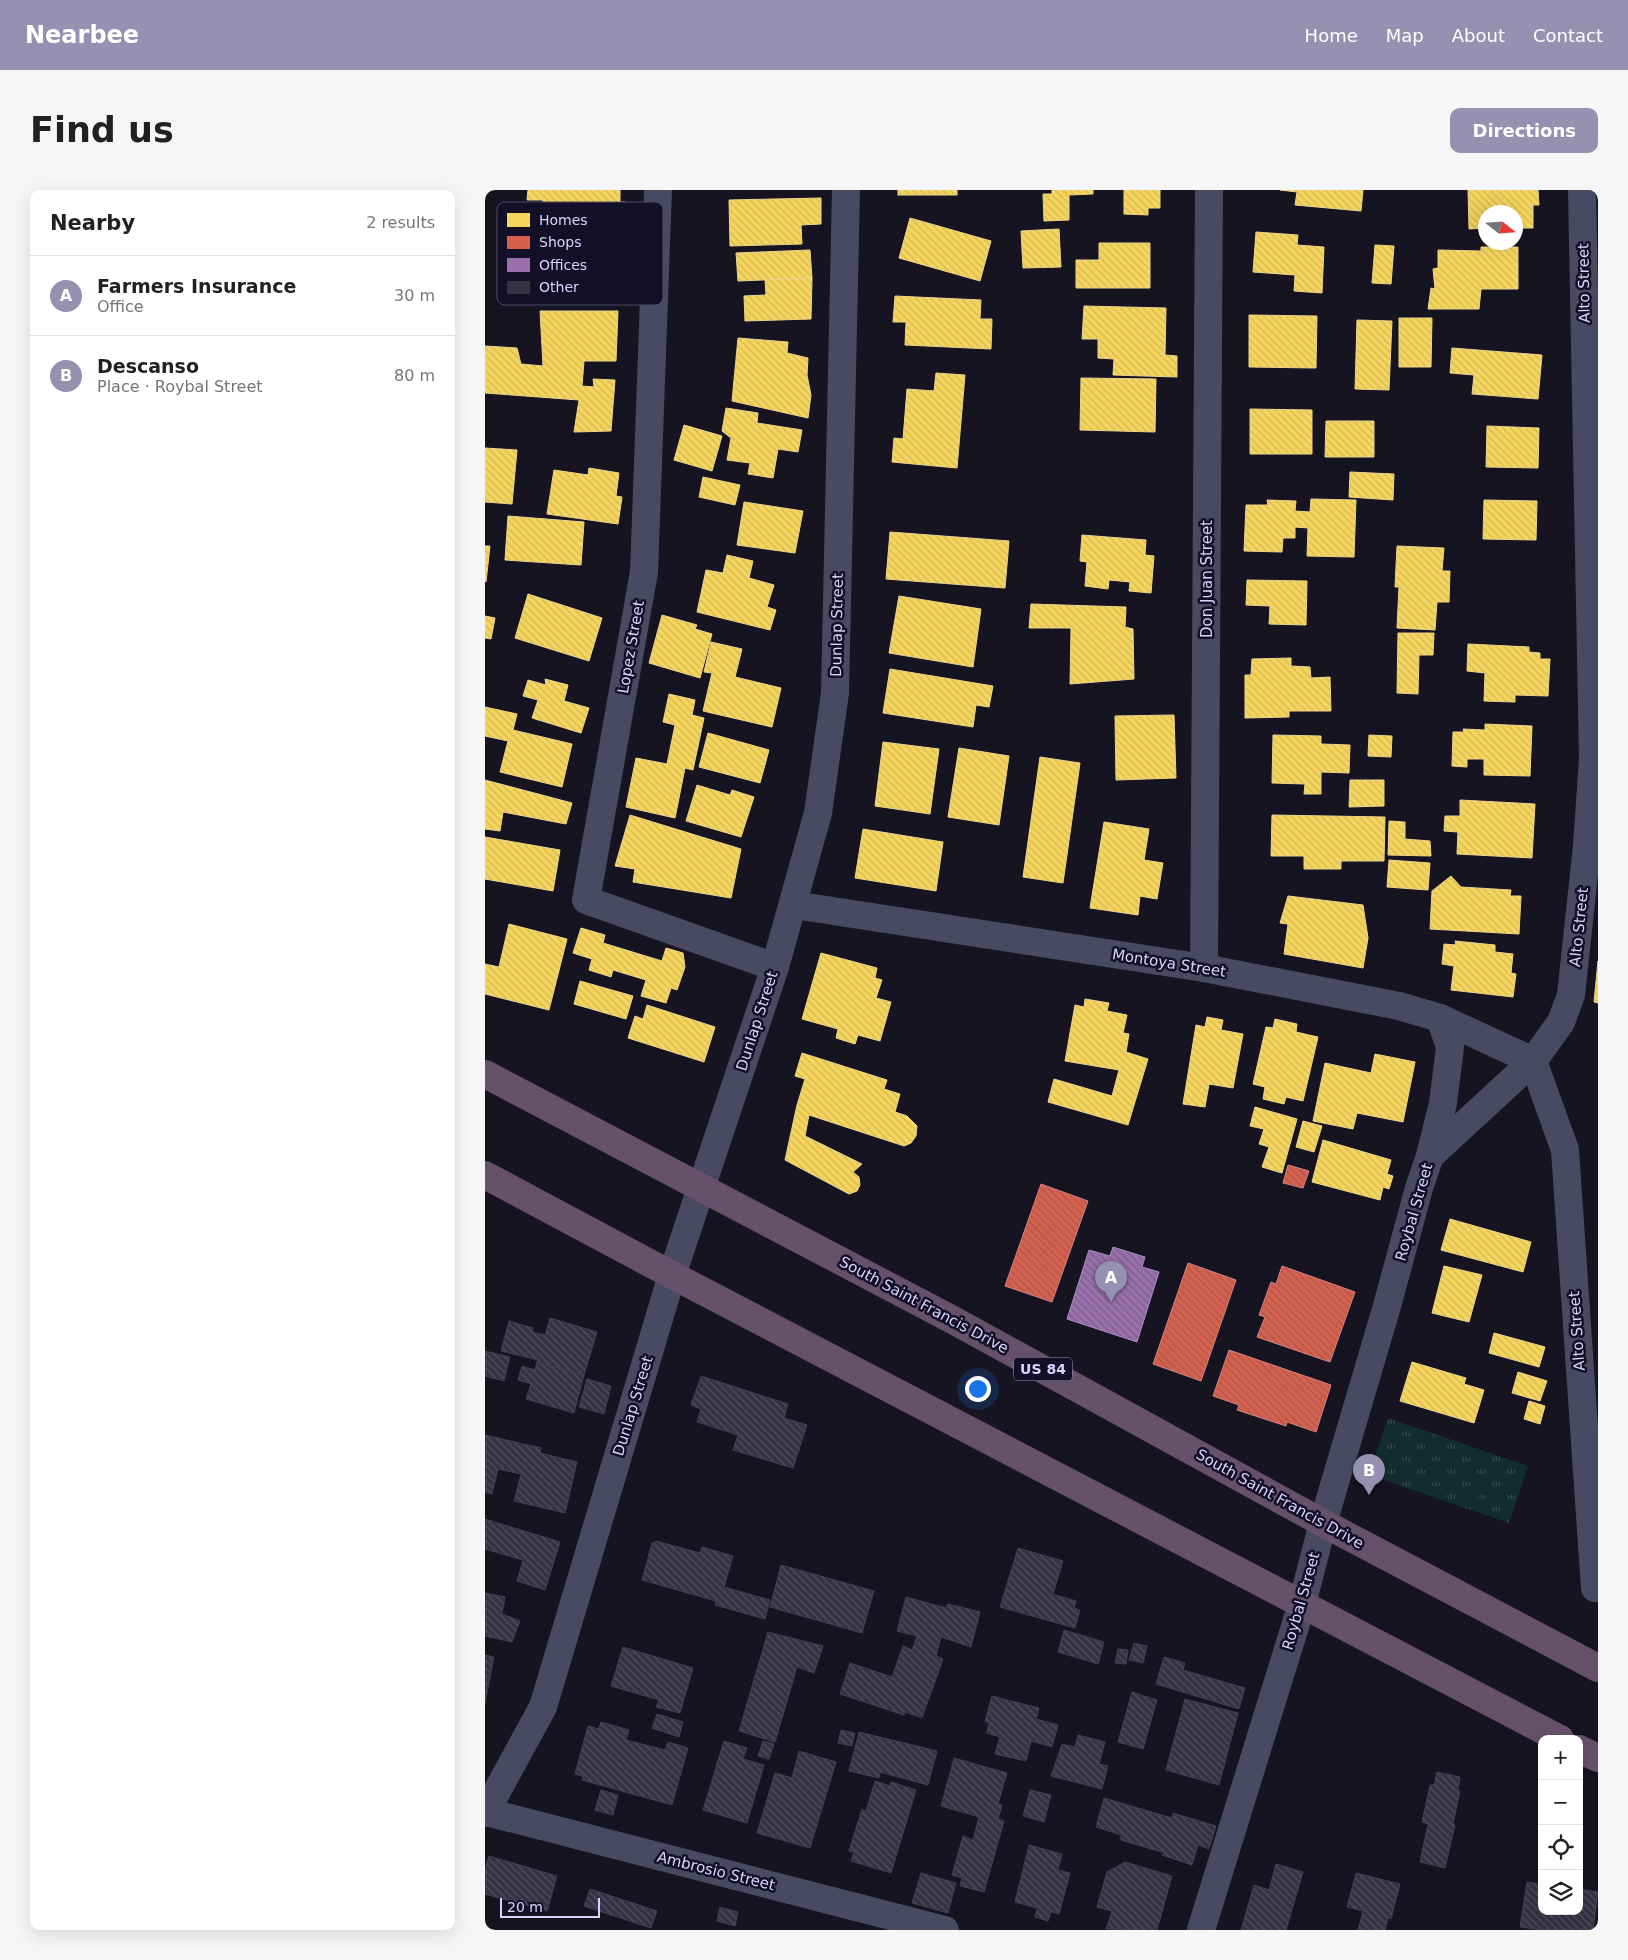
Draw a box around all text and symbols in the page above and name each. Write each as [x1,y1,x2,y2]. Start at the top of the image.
text: Nearbee [25,21,139,49]
text: Home [1305,25,1358,46]
text: Map [1386,25,1424,46]
text: About [1452,25,1505,46]
text: Contact [1533,25,1603,46]
button: Directions [1450,108,1598,153]
text: Find us [30,110,174,150]
legend [497,202,663,305]
north arrow [1478,205,1523,250]
text: Nearby [50,211,135,235]
text: Homes [539,212,588,228]
text: 2 results [366,213,435,232]
text: Shops [539,234,582,250]
street label: Alto Street [1574,243,1594,323]
text: Offices [539,257,587,273]
text: Farmers Insurance [97,275,296,297]
text: Other [539,279,579,295]
text: A [60,286,72,305]
text: 30 m [394,286,435,305]
text: Office [97,297,144,316]
text: Descanso [97,355,199,377]
text: B [60,366,72,385]
text: 80 m [394,366,435,385]
text: Place · Roybal Street [97,377,263,396]
street label: Don Juan Street [1198,520,1216,638]
street label: Dunlap Street [827,573,847,677]
street label: Lopez Street [614,599,648,695]
street label: Alto Street [1566,886,1592,968]
street label: Montoya Street [1111,945,1227,981]
street label: Dunlap Street [732,969,782,1073]
street label: Roybal Street [1391,1161,1437,1263]
street label: South Saint Francis Drive [836,1253,1012,1357]
pin: A [1095,1261,1127,1302]
street label: Alto Street [1565,1290,1589,1371]
street label: Dunlap Street [609,1354,657,1458]
road number: US 84 [1014,1358,1072,1380]
your location [965,1376,991,1402]
street label: South Saint Francis Drive [1193,1445,1367,1553]
pin: B [1353,1454,1385,1495]
street label: Roybal Street [1278,1550,1324,1652]
map controls [1538,1735,1583,1915]
button: + [1538,1735,1583,1780]
button: − [1538,1780,1583,1825]
button: locate [1538,1825,1583,1870]
street label: Ambrosio Street [655,1848,777,1894]
button: layers [1538,1870,1583,1915]
scale bar [500,1895,600,1918]
text: 20 m [507,1899,543,1915]

